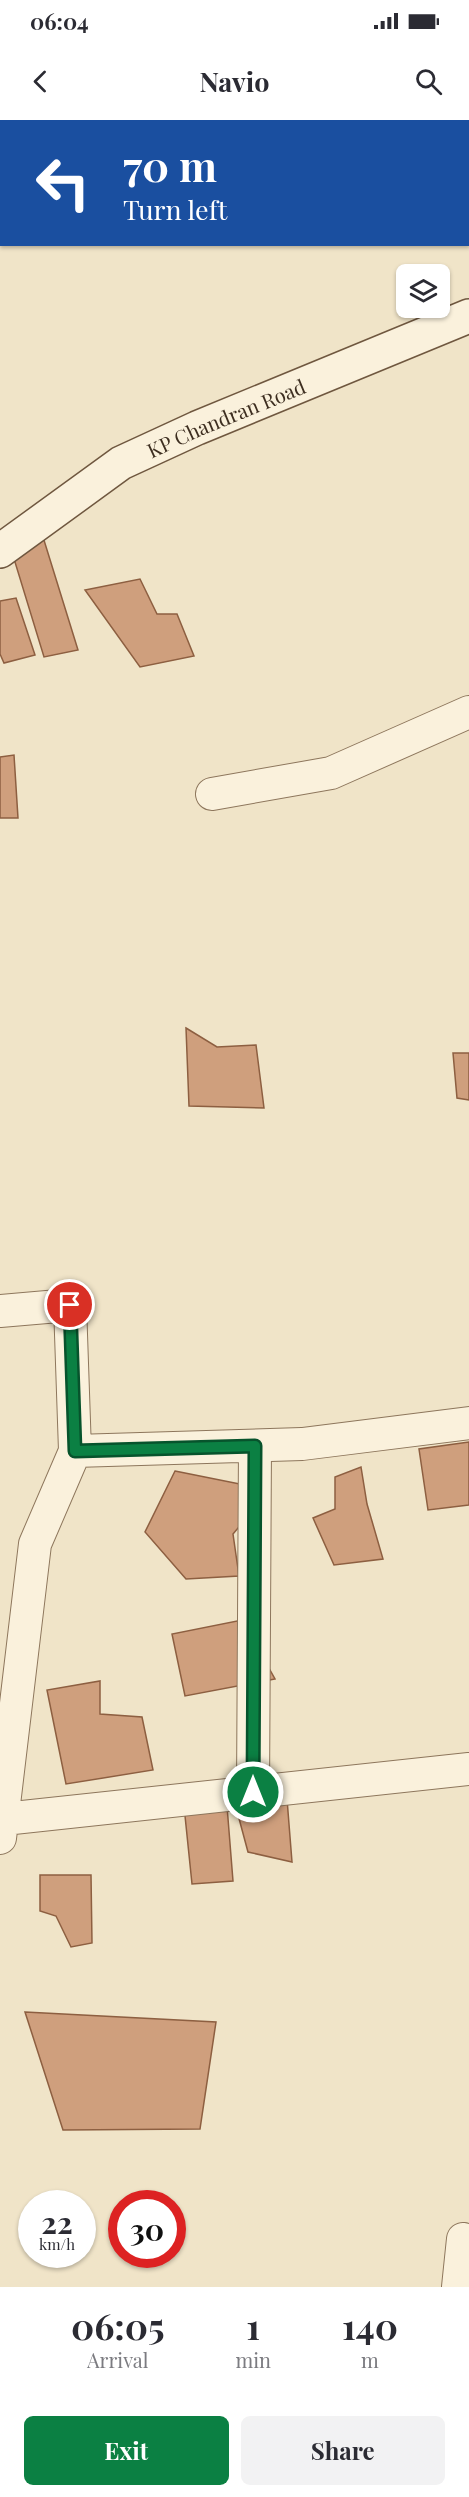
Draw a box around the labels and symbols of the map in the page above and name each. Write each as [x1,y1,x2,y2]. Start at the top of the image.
street label: KP Chandran Road [142,371,309,463]
pin [44,1279,95,1330]
position arrow [221,1760,285,1824]
speed limit sign: 30 [108,2190,186,2268]

